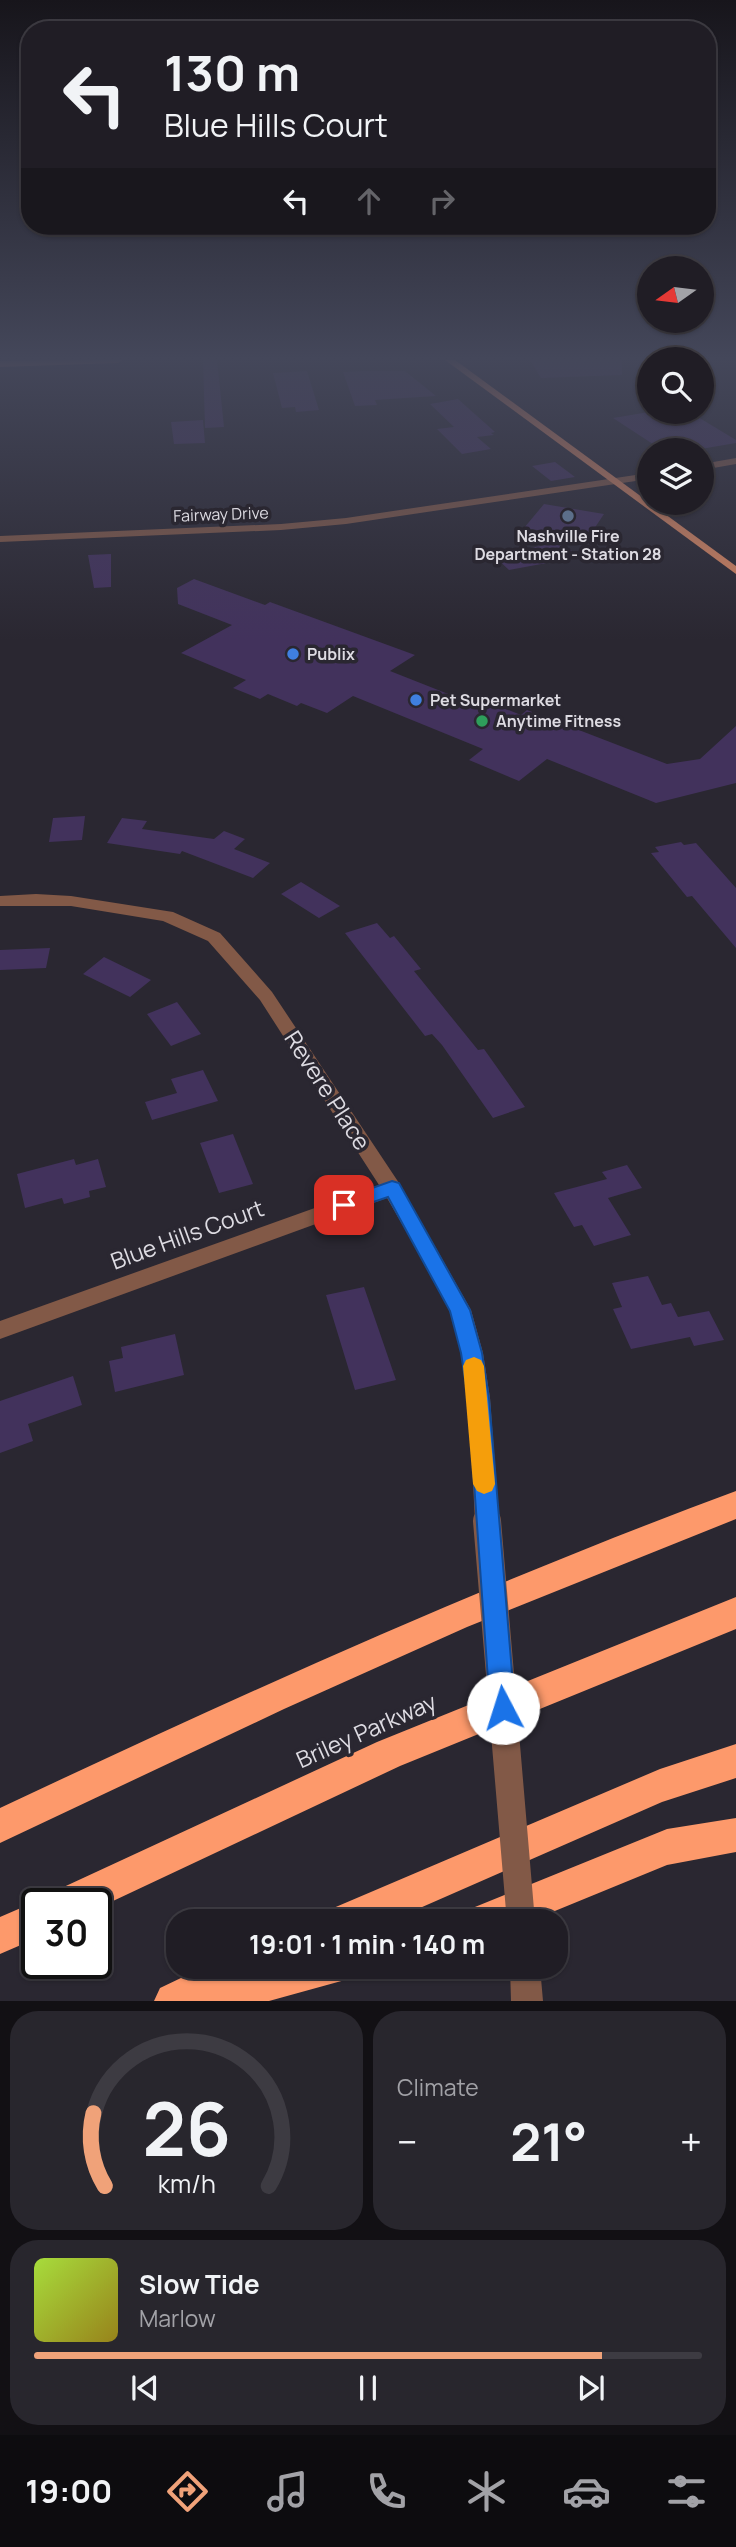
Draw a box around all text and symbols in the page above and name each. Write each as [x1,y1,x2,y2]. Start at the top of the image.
text: 130 m [164,39,300,106]
icon: left [49,49,140,140]
text: Blue Hills Court [164,103,388,147]
icon: left [277,182,315,220]
icon: ahead [350,182,388,220]
icon: right [423,182,461,220]
north arrow [637,256,714,332]
map controls [637,256,714,515]
button: search [637,347,714,424]
button: layers [637,438,714,515]
street label: Fairway Drive [173,501,269,527]
marker: Nashville Fire Department - Station 28 [560,508,576,524]
place label: Nashville Fire Department - Station 28 [474,525,662,565]
place label: Publix [307,643,355,665]
marker: Publix [285,646,301,662]
place label: Pet Supermarket [430,689,561,711]
marker: Pet Supermarket [408,692,424,708]
place label: Anytime Fitness [496,710,621,732]
marker: Anytime Fitness [474,713,490,729]
street label: Revere Place [278,1024,378,1156]
pin [314,1175,374,1235]
icon: arrive [325,1186,363,1224]
street label: Blue Hills Court [106,1191,268,1277]
position arrow [466,1671,540,1745]
street label: Briley Parkway [291,1685,441,1775]
speed limit sign: 30 [21,1888,112,1979]
text: 19:01 · 1 min · 140 m [249,1926,485,1962]
text: Climate [397,2071,479,2103]
text: 26 [142,2079,231,2179]
text: 21° [510,2106,587,2177]
text: − [397,2115,418,2167]
text: + [680,2115,702,2167]
text: km/h [157,2166,216,2201]
text: Slow Tide [139,2266,260,2302]
text: Marlow [139,2302,216,2334]
icon: previous [126,2369,164,2407]
icon: pause [349,2369,387,2407]
icon: next [572,2369,610,2407]
icon: directions [163,2467,212,2516]
icon: music [263,2467,312,2516]
icon: phone [362,2467,411,2516]
icon: climate [462,2467,511,2516]
icon: car [562,2467,611,2516]
icon: filters [662,2467,711,2516]
text: 19:00 [25,2469,112,2513]

